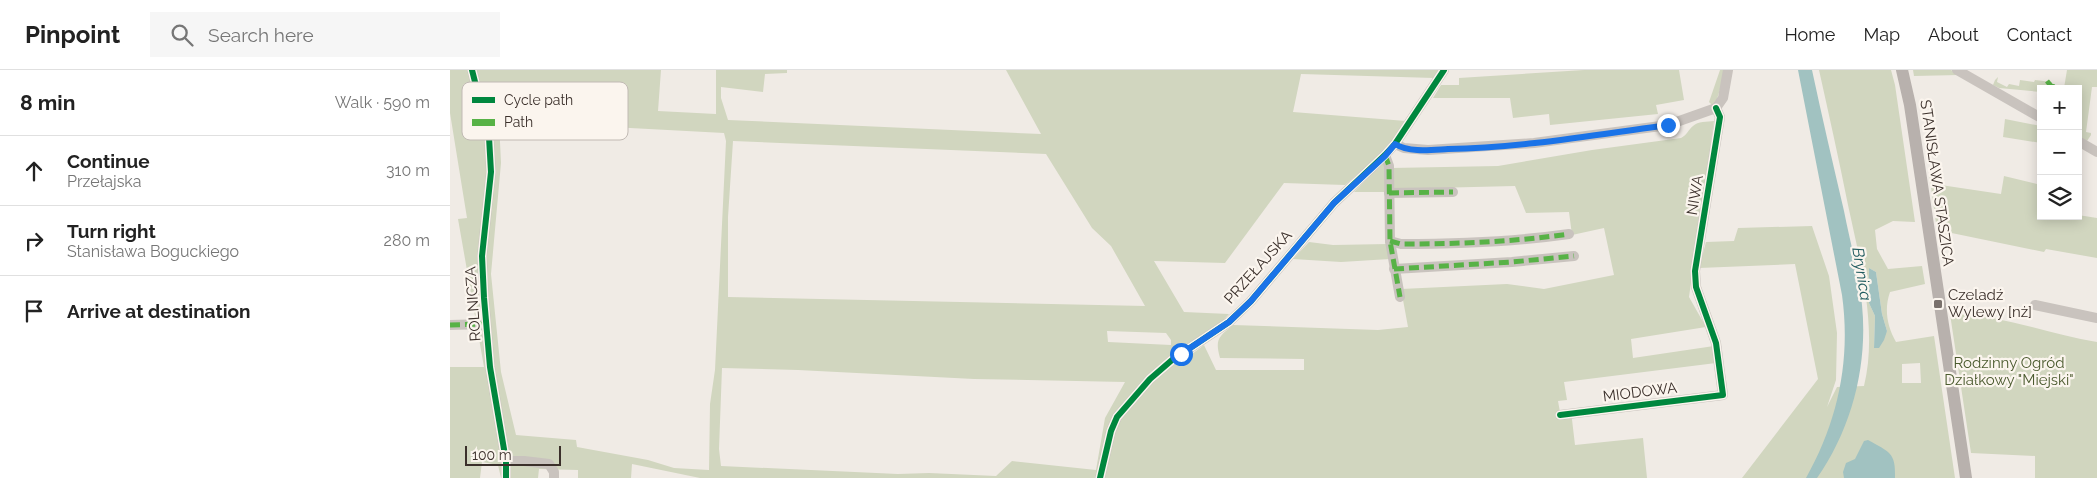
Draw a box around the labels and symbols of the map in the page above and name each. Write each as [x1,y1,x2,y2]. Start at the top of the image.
legend [462,82,628,140]
text: Cycle path [504,92,573,108]
street label: STANISŁAWA STASZICA [1916,99,1958,267]
text: Path [504,114,533,130]
route end [1657,114,1680,137]
street label: NIWA [1683,174,1707,216]
street label: PRZEŁAJSKA [1220,226,1296,308]
water label: Brynica [1848,246,1876,302]
street label: ROLNICZA [461,266,485,342]
place label: Czeladź Wylewy [nż] [1948,286,2032,321]
marker: Czeladź Wylewy [nż] [1932,298,1944,310]
route start [1170,343,1193,366]
park label: Rodzinny Ogród Działkowy "Miejski" [1944,354,2074,389]
street label: MIODOWA [1602,379,1678,405]
scale bar [465,443,561,466]

